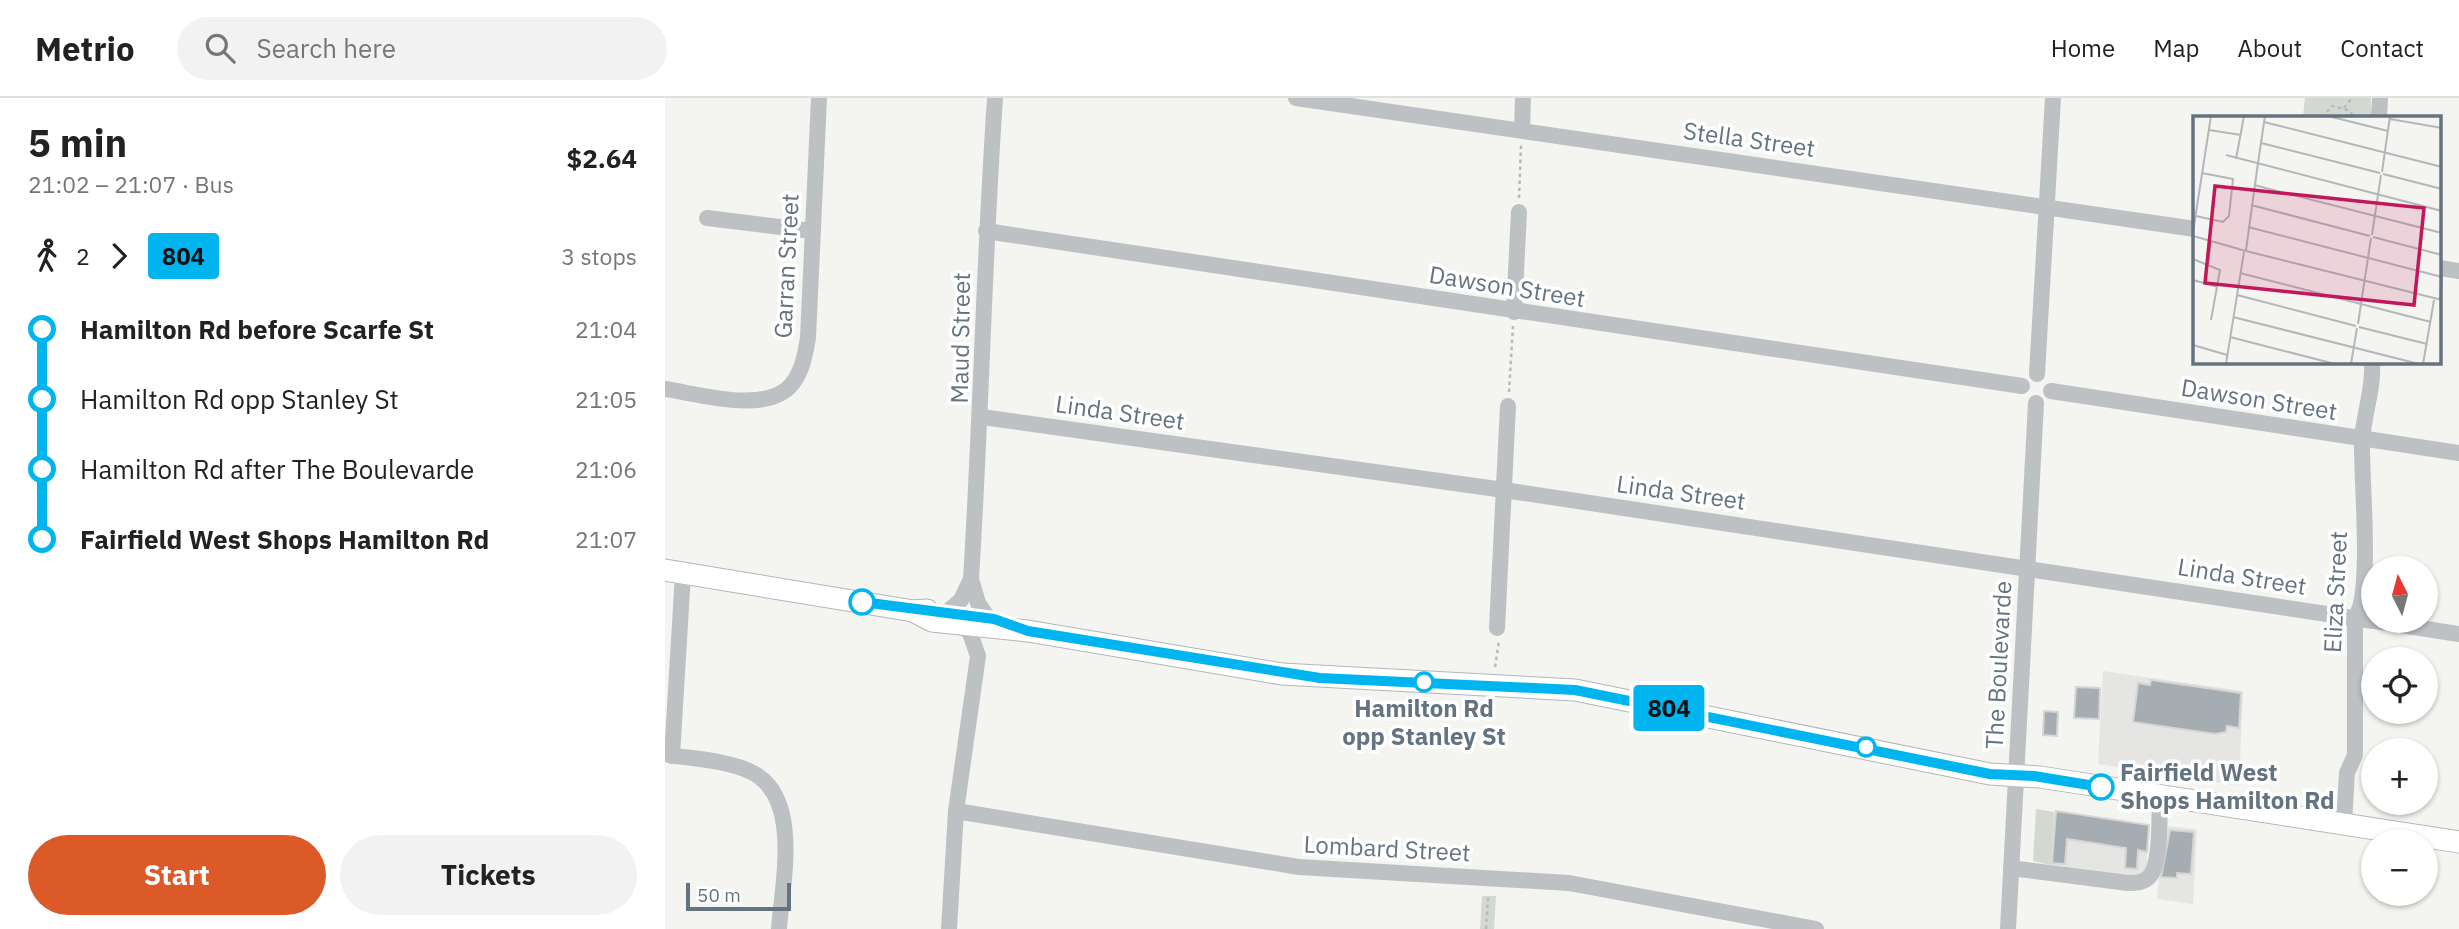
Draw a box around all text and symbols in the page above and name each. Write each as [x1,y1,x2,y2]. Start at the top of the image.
search box [177,17,667,80]
text: Metrio [35,27,135,70]
icon: search [201,29,239,67]
text: Search here [257,31,396,65]
text: Home [2051,32,2115,64]
text: Map [2153,32,2199,64]
text: About [2237,32,2302,64]
text: Contact [2340,32,2424,64]
street label: Stella Street [1681,114,1817,164]
inset map [2193,116,2441,364]
text: 5 min [28,118,127,167]
text: $2.64 [567,141,637,175]
text: 21:02 – 21:07 · Bus [28,169,234,199]
street label: Garran Street [766,193,806,339]
icon: walk [28,237,66,275]
icon: forward [100,237,138,275]
text: 804 [162,240,205,272]
text: 2 [76,241,90,271]
text: 3 stops [561,241,637,271]
street label: Dawson Street [1427,258,1587,314]
street label: Maud Street [943,272,977,404]
text: Hamilton Rd before Scarfe St [80,312,434,346]
text: 21:04 [575,314,637,344]
street label: Dawson Street [2179,371,2339,427]
text: Hamilton Rd opp Stanley St [80,382,399,416]
text: 21:05 [575,384,637,414]
street label: Linda Street [1054,387,1187,437]
text: Hamilton Rd after The Boulevarde [80,452,474,486]
text: 21:06 [575,454,637,484]
street label: Linda Street [1615,467,1748,517]
text: Fairfield West Shops Hamilton Rd [80,522,489,556]
text: 21:07 [575,524,637,554]
street label: Eliza Street [2316,530,2354,654]
street label: Linda Street [2176,550,2309,602]
north arrow [2361,556,2438,634]
map controls [2361,556,2438,906]
street label: The Boulevarde [1978,580,2018,750]
unlabelled marker [849,589,875,615]
button: locate [2361,647,2438,724]
marker: Hamilton Rd opp Stanley St [1414,672,1434,692]
line badge: 804 [1629,685,1709,731]
place label: Hamilton Rd opp Stanley St [1342,692,1506,752]
text: 804 [1647,692,1691,724]
unlabelled marker [1856,737,1876,757]
button: + [2361,738,2438,815]
place label: Fairfield West Shops Hamilton Rd [2120,756,2335,816]
marker: Fairfield West Shops Hamilton Rd [2088,774,2114,800]
street label: Lombard Street [1303,828,1471,868]
button: − [2361,829,2438,906]
button: Start [28,835,326,915]
button: Tickets [340,835,637,915]
scale bar [686,880,791,912]
text: 50 m [697,883,741,907]

